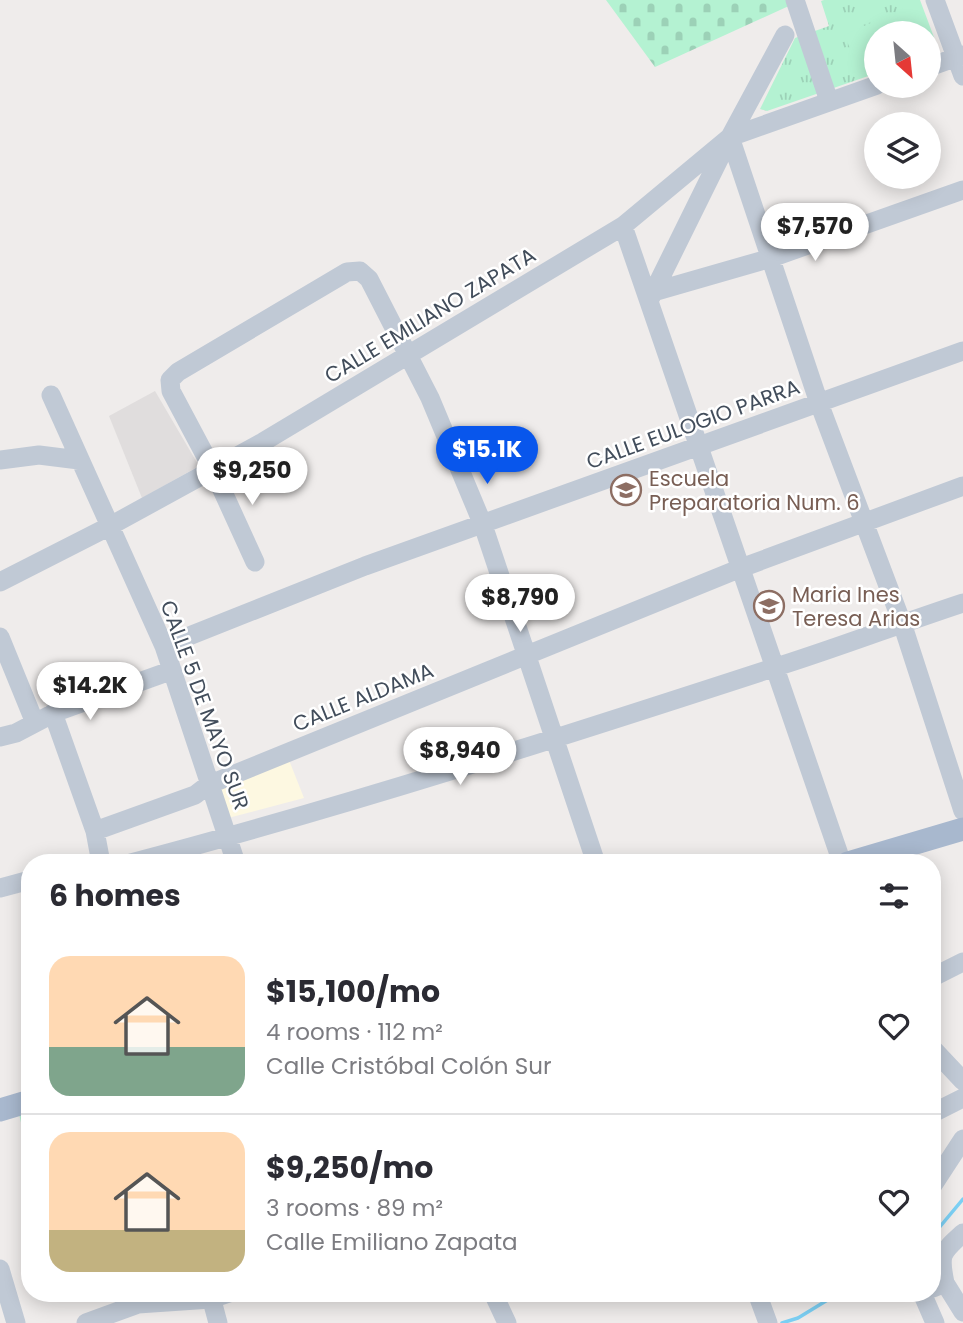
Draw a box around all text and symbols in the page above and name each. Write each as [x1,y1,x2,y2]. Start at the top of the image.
north arrow [864,21,942,98]
map controls [864,21,941,189]
button: layers [864,112,941,189]
pin: $7,570 [758,204,872,263]
text: $7,570 [777,210,853,242]
street label: CALLE EMILIANO ZAPATA [319,240,541,390]
street label: CALLE EULOGIO PARRA [582,372,804,476]
pin: $15.1K [430,426,544,486]
text: $15.1K [452,433,522,465]
pin: $9,250 [195,448,309,507]
text: $9,250 [213,454,291,486]
place label: Escuela Preparatoria Num. 6 [649,464,860,517]
school or university icon: Escuela Preparatoria Num. 6 [609,473,643,507]
pin: $8,790 [463,574,577,634]
place label: Maria Ines Teresa Arias [792,580,920,633]
text: $8,790 [481,581,559,613]
school or university icon: Maria Ines Teresa Arias [752,589,786,623]
street label: CALLE 5 DE MAYO SUR [154,596,256,814]
street label: CALLE ALDAMA [288,656,438,738]
pin: $14.2K [33,662,147,722]
text: $14.2K [52,669,128,701]
pin: $8,940 [403,728,517,787]
text: $8,940 [419,734,501,766]
text: 6 homes [49,874,181,917]
icon: filters [875,877,913,915]
text: $15,100/mo [266,970,440,1013]
icon: home [105,984,189,1068]
icon: heart [875,1007,913,1045]
text: 4 rooms · 112 m² [266,1016,443,1048]
text: Calle Cristóbal Colón Sur [266,1050,552,1082]
text: $9,250/mo [266,1146,433,1189]
icon: home [105,1160,189,1244]
icon: heart [875,1183,913,1221]
text: 3 rooms · 89 m² [266,1192,443,1224]
text: Calle Emiliano Zapata [266,1226,518,1258]

